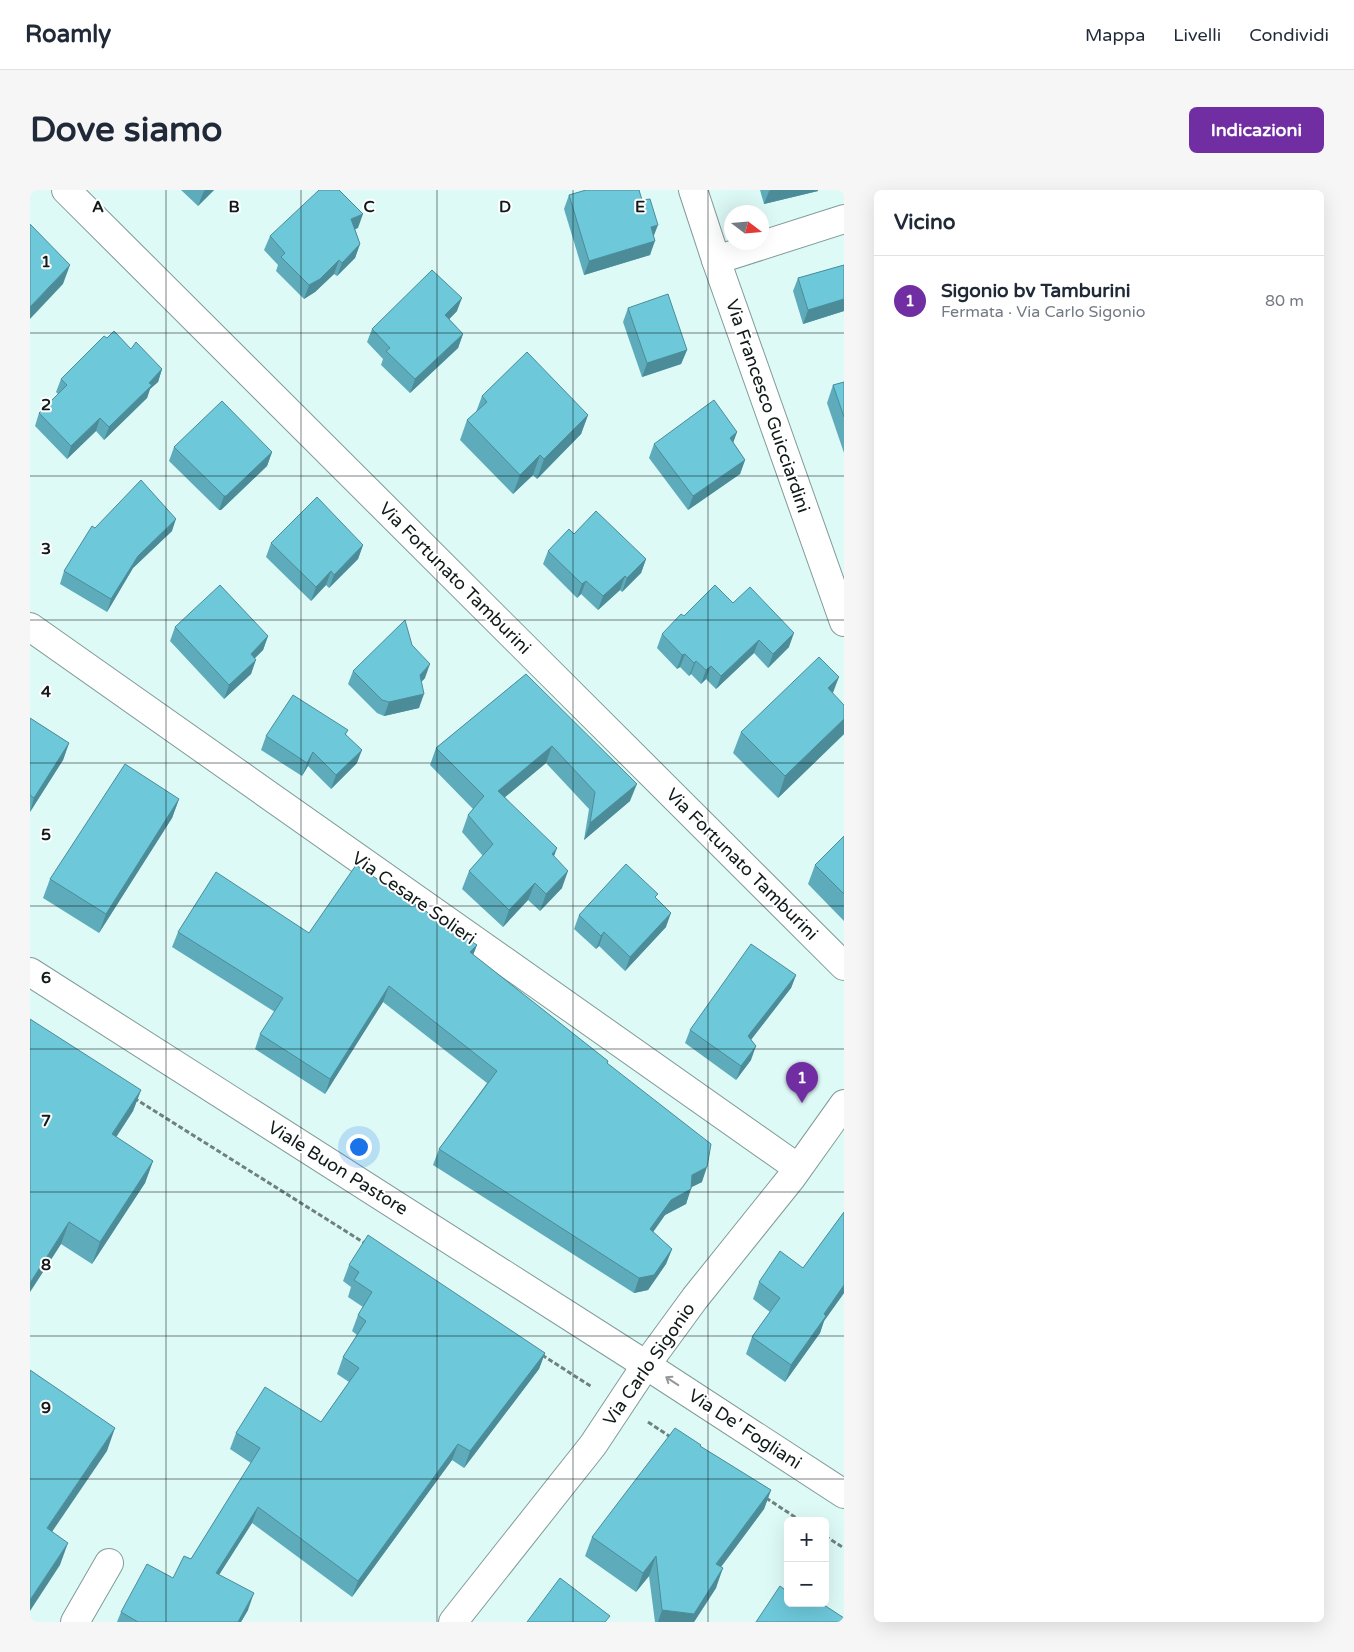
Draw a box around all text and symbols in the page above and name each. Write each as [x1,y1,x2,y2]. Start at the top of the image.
text: Roamly [25,20,111,49]
text: Mappa [1085,24,1145,46]
text: Livelli [1173,24,1221,46]
text: Condividi [1249,24,1329,46]
button: Indicazioni [1189,107,1324,153]
text: Dove siamo [30,109,222,151]
text: A [92,197,104,217]
text: B [228,197,240,217]
text: C [363,197,375,217]
text: D [499,197,511,217]
text: E [635,197,645,217]
north arrow [724,205,769,250]
text: Vicino [894,210,956,235]
text: 1 [41,252,51,272]
text: Sigonio bv Tamburini [941,280,1131,302]
text: 1 [905,291,915,311]
text: 80 m [1265,291,1304,311]
street label: Via Francesco Guicciardini [721,296,815,516]
text: Fermata · Via Carlo Sigonio [941,302,1146,322]
text: 2 [41,395,51,415]
street label: Via Fortunato Tamburini [374,497,536,659]
text: 3 [41,539,51,559]
text: 4 [41,682,51,702]
street label: Via Fortunato Tamburini [661,783,823,945]
text: 5 [41,825,51,845]
street label: Via Cesare Solieri [348,847,480,949]
text: 6 [41,968,51,988]
pin: 1 [786,1062,818,1103]
text: 7 [41,1111,51,1131]
street label: Viale Buon Pastore [264,1116,412,1220]
your location [346,1134,372,1160]
text: 8 [41,1255,51,1275]
street label: Via Carlo Sigonio [598,1298,700,1430]
one-way arrow [665,1376,679,1386]
street label: Via De' Fogliani [684,1384,806,1474]
text: 9 [41,1398,51,1418]
map controls [784,1517,829,1607]
button: + [784,1517,829,1562]
button: − [784,1562,829,1607]

